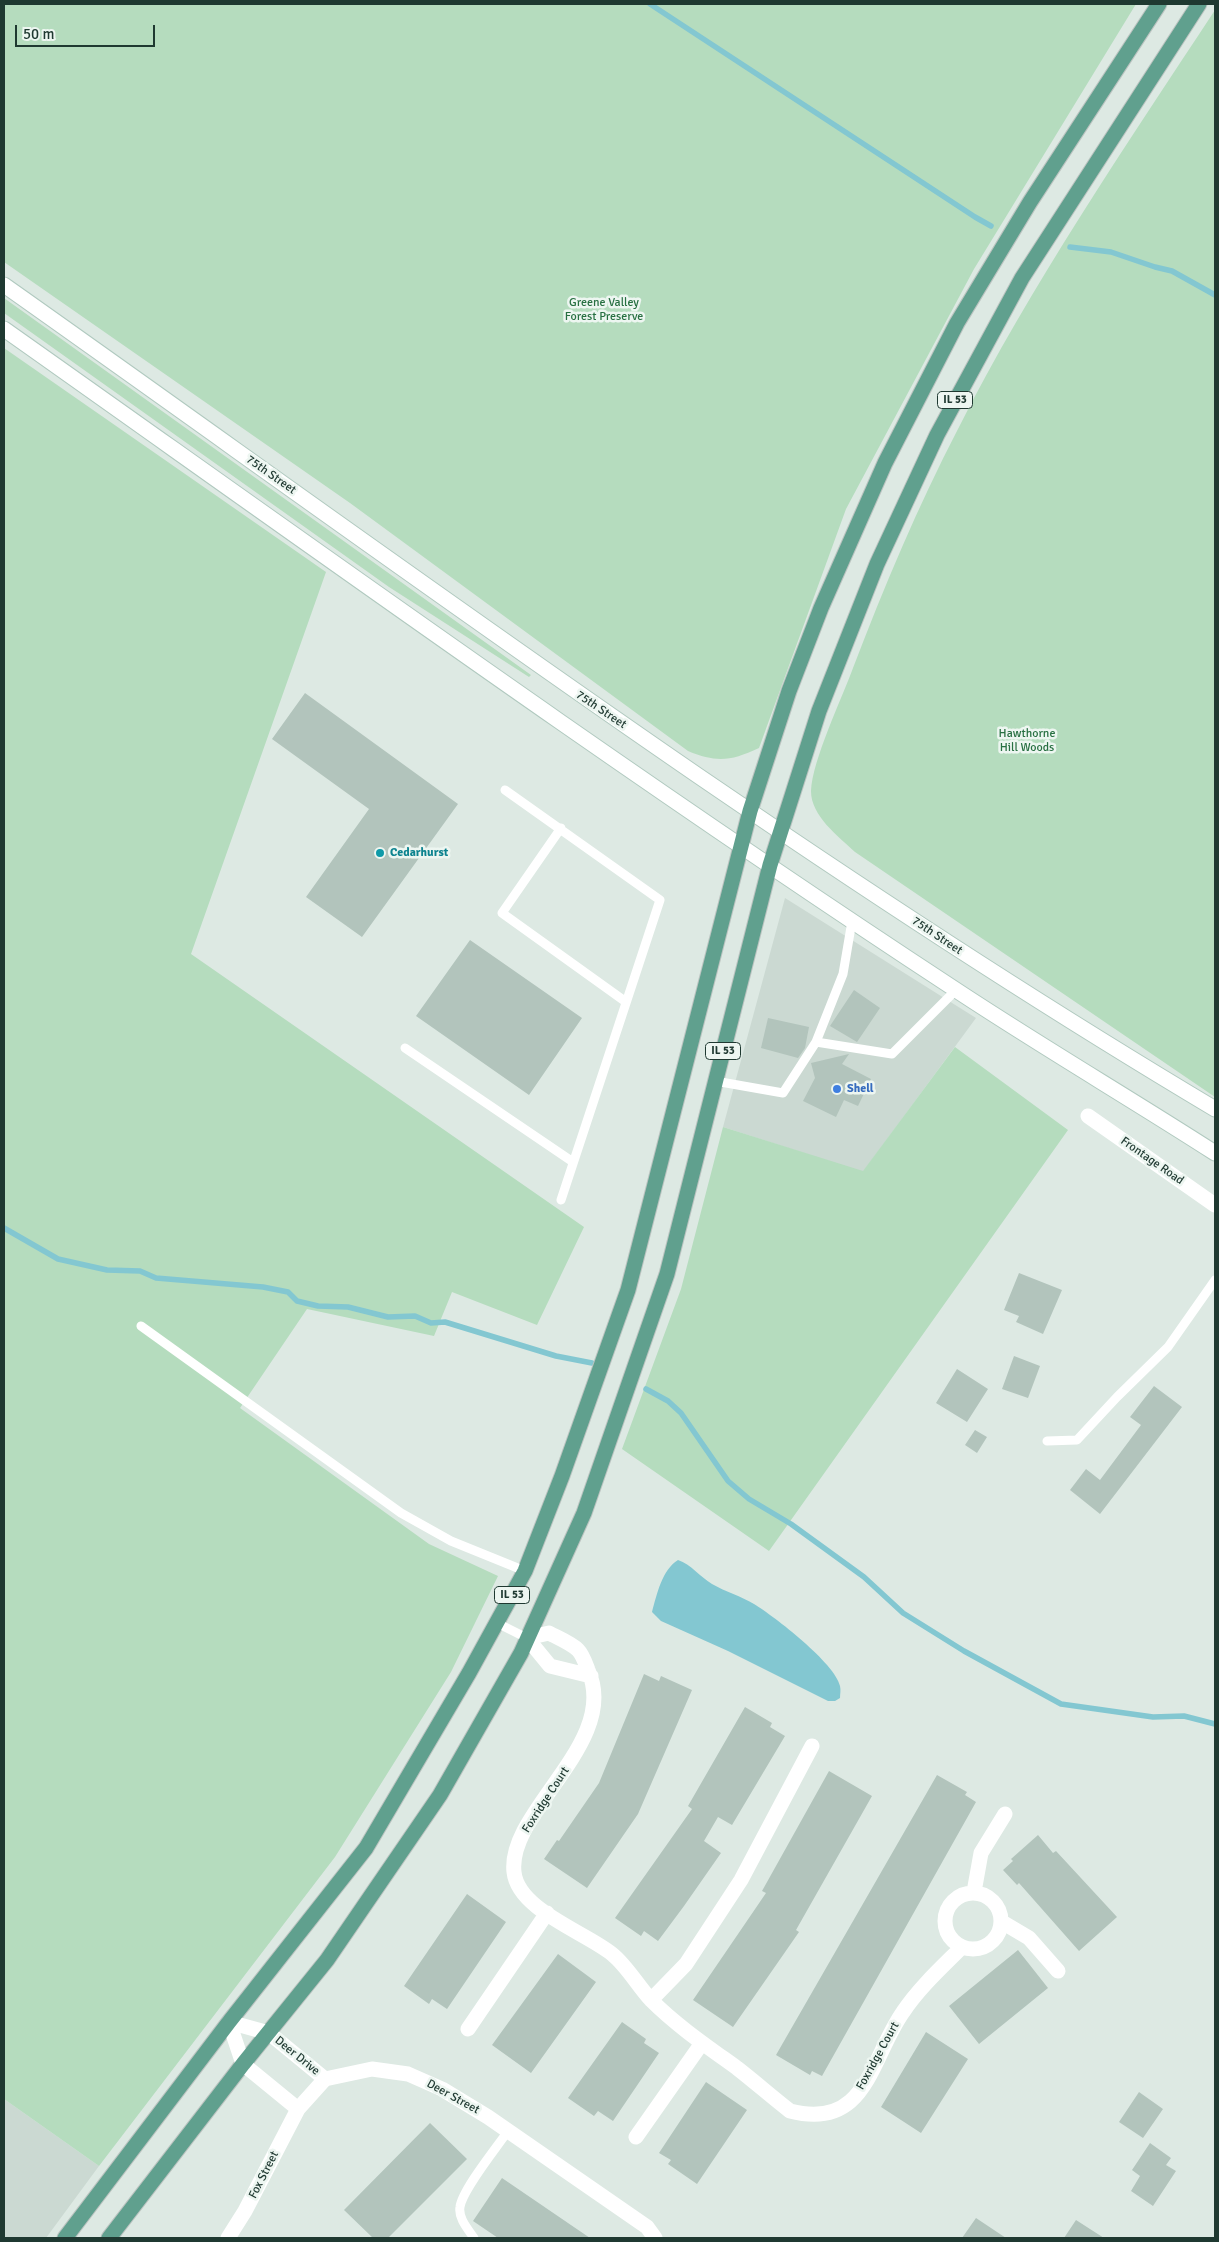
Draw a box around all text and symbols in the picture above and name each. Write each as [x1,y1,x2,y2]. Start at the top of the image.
scale bar [18,15,158,47]
text: 50 m [23,25,54,43]
park label: Greene Valley Forest Preserve [565,296,643,324]
road number: IL 53 [938,392,972,408]
street label: 75th Street [243,453,299,497]
street label: 75th Street [573,688,629,732]
park label: Hawthorne Hill Woods [999,727,1055,755]
place label: Cedarhurst [390,846,448,860]
marker: Cedarhurst [374,847,386,859]
street label: 75th Street [909,914,965,958]
road number: IL 53 [706,1042,740,1060]
place label: Shell [847,1082,874,1096]
marker: Shell [831,1083,843,1095]
street label: Frontage Road [1118,1134,1186,1188]
road number: IL 53 [494,1586,530,1604]
street label: Foxridge Court [519,1764,573,1836]
street label: Foxridge Court [853,2019,903,2093]
street label: Deer Drive [272,2034,322,2078]
street label: Deer Street [424,2077,482,2117]
street label: Fox Street [246,2149,282,2201]

